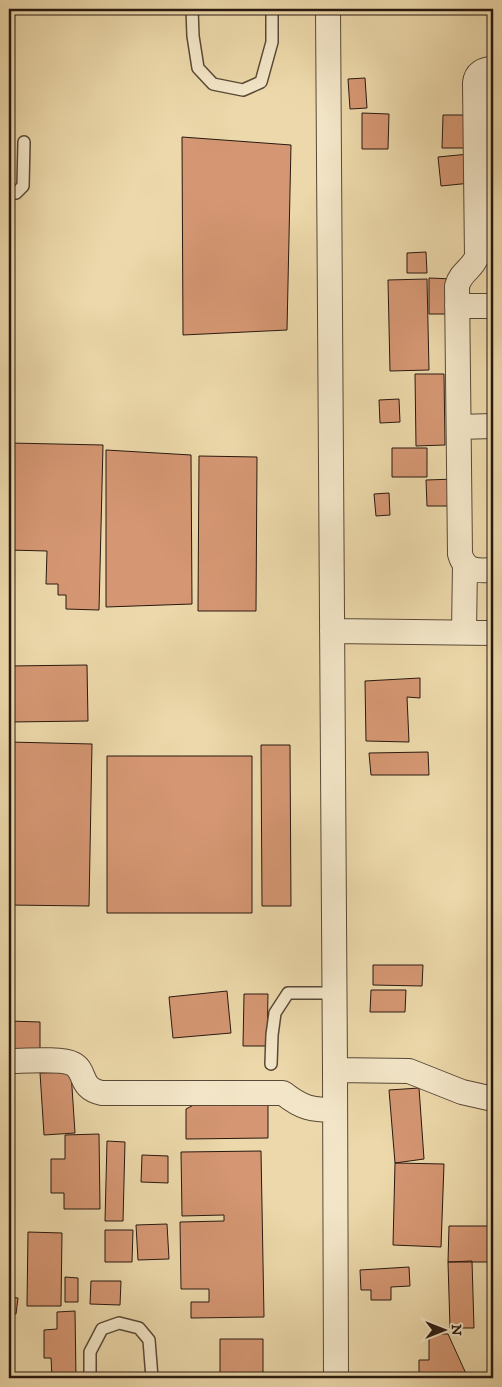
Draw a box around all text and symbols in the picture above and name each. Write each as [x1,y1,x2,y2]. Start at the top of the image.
north arrow [420,1304,470,1354]
text: N [447,1324,465,1336]

